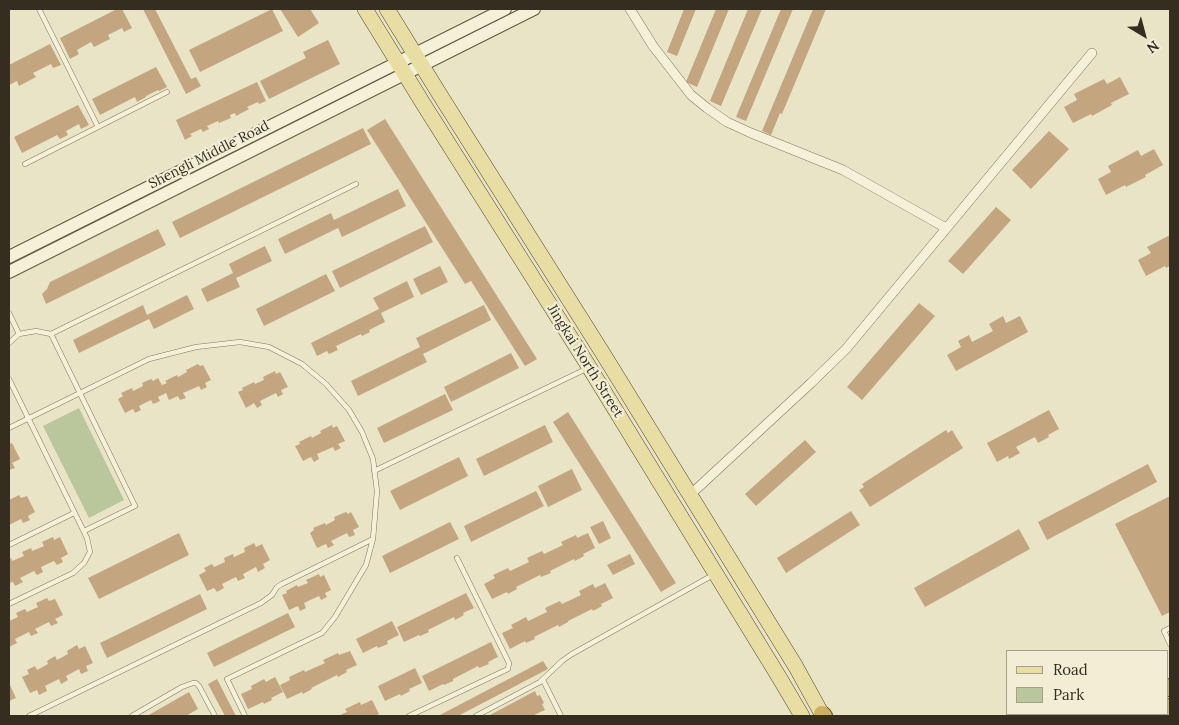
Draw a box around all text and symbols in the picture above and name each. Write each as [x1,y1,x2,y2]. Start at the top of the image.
north arrow [1119,10,1169,60]
text: N [1143,37,1163,57]
street label: Shengli Middle Road [146,117,272,193]
street label: Jingkai North Street [543,301,627,421]
legend [1006,650,1169,715]
text: Road [1053,660,1088,679]
text: Park [1053,685,1084,704]

